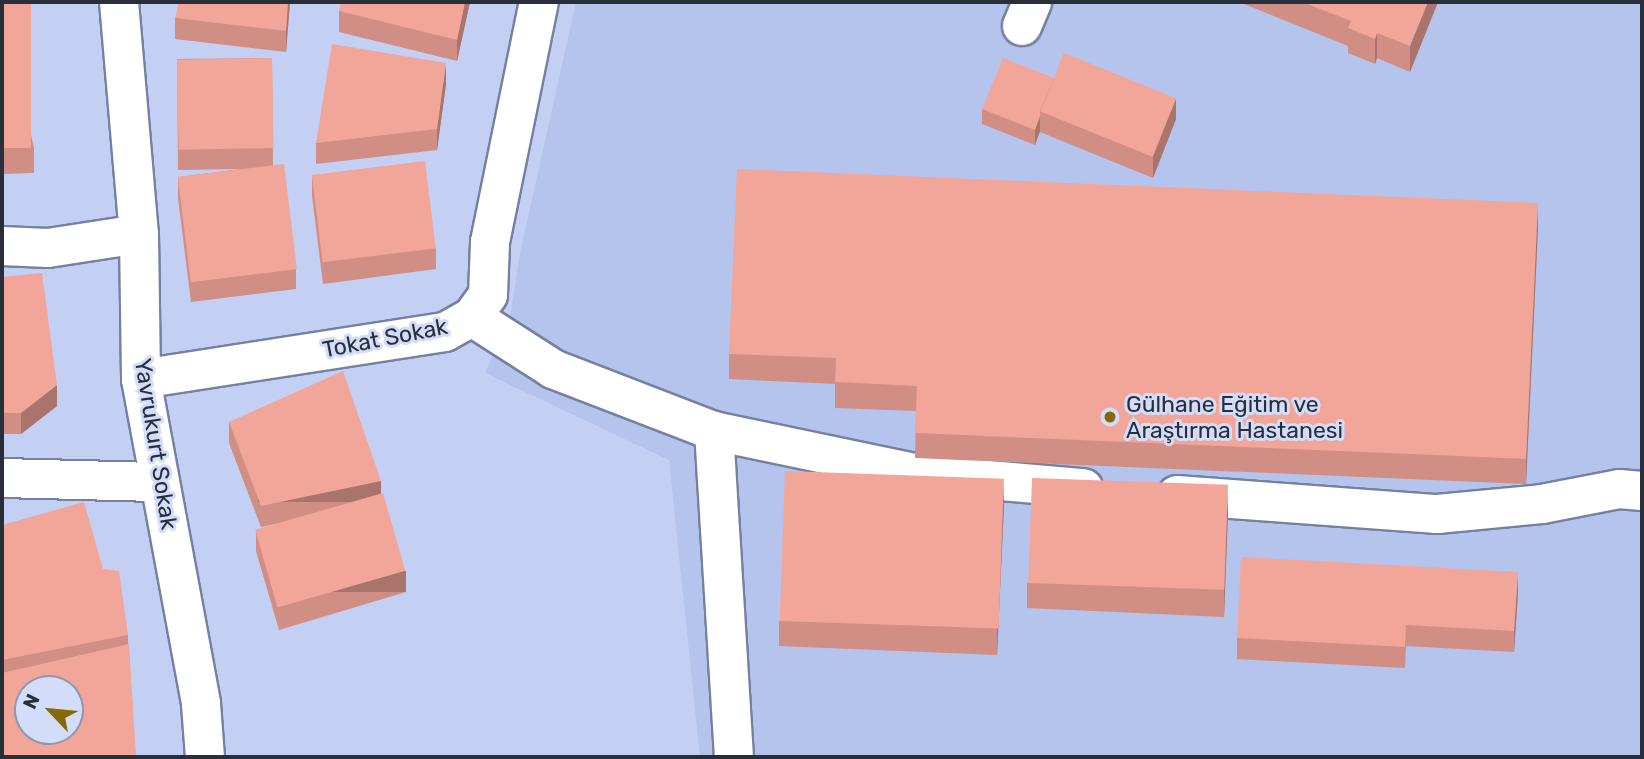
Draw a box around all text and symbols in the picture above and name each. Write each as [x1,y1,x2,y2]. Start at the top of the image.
street label: Tokat Sokak [320,312,450,364]
street label: Yavrukurt Sokak [129,356,183,532]
place label: Gülhane Eğitim ve Araştırma Hastanesi [1126,390,1343,444]
marker: Gülhane Eğitim ve Araştırma Hastanesi [1100,407,1120,427]
north arrow [14,675,84,745]
text: N [18,690,45,713]

